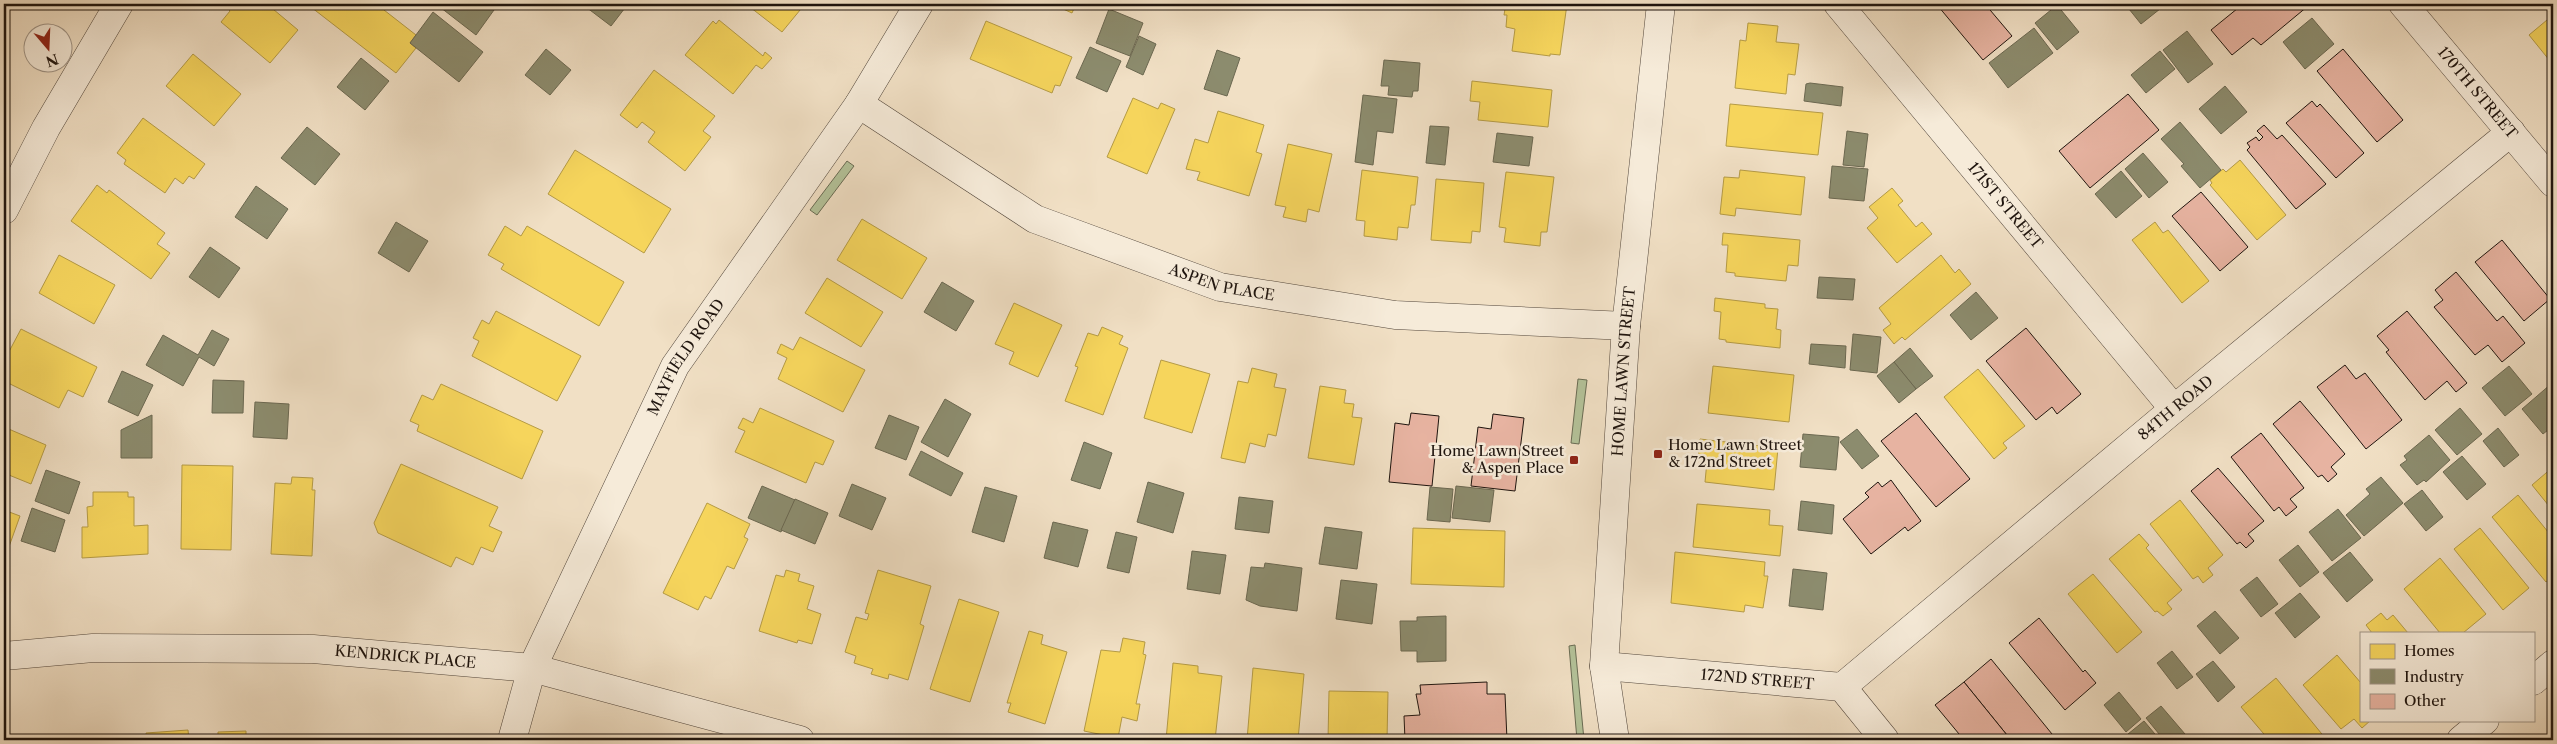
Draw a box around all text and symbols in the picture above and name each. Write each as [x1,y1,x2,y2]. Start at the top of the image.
north arrow [22,22,72,72]
street label: 170TH STREET [2434,43,2522,143]
text: N [44,50,61,71]
street label: 171ST STREET [1964,158,2048,253]
street label: ASPEN PLACE [1165,259,1276,305]
street label: HOME LAWN STREET [1608,285,1639,457]
street label: MAYFIELD ROAD [643,295,728,418]
street label: 84TH ROAD [2134,371,2217,444]
place label: Home Lawn Street & 172nd Street [1668,435,1802,471]
place label: Home Lawn Street & Aspen Place [1430,441,1565,477]
marker: Home Lawn Street & 172nd Street [1652,448,1664,460]
marker: Home Lawn Street & Aspen Place [1568,454,1580,466]
legend [2360,632,2534,722]
street label: KENDRICK PLACE [334,641,477,672]
text: Homes [2404,641,2455,660]
street label: 172ND STREET [1700,665,1816,694]
text: Industry [2404,667,2464,686]
text: Other [2404,691,2447,710]

